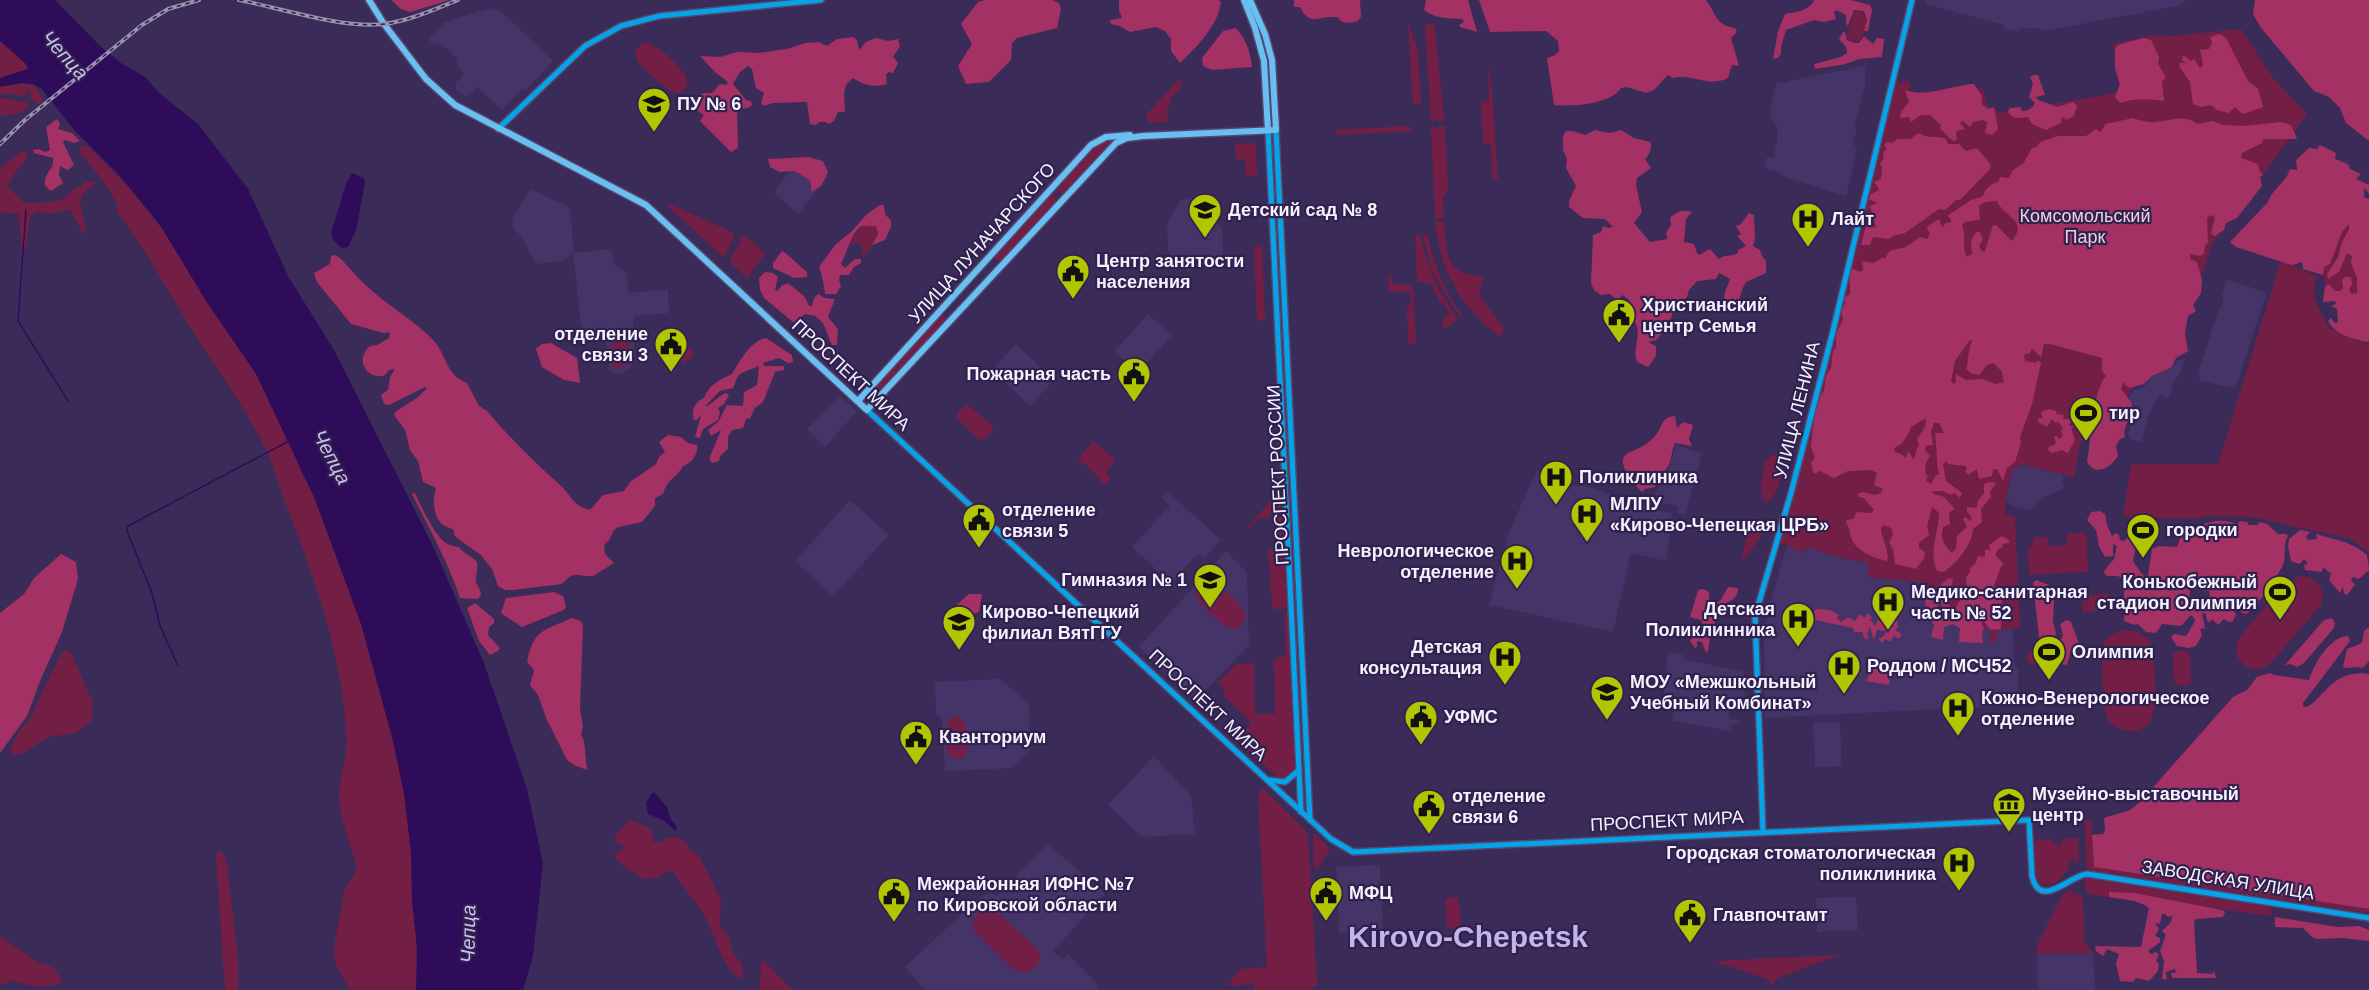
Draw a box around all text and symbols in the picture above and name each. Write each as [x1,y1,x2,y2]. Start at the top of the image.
water label: Чепца [37,26,93,84]
school or university icon: ПУ № 6 [636,86,672,133]
place label: ПУ № 6 [677,94,741,114]
street label: УЛИЦА ЛУНАЧАРСКОГО [905,159,1059,327]
school or university icon: Детский сад № 8 [1187,192,1223,239]
place label: Детский сад № 8 [1228,200,1377,220]
hospital icon: Лайт [1790,201,1826,248]
park label: Комсомольский Парк [2020,206,2150,247]
place label: Лайт [1831,209,1874,229]
place label: Центр занятости населения [1096,251,1244,292]
public building icon: Центр занятости населения [1055,253,1091,300]
place label: Христианский центр Семья [1642,295,1768,336]
public building icon: Христианский центр Семья [1601,297,1637,344]
street label: ПРОСПЕКТ МИРА [788,315,914,435]
place label: отделение связи 3 [554,324,648,365]
public building icon: отделение связи 3 [653,326,689,373]
street label: УЛИЦА ЛЕНИНА [1770,339,1824,481]
public building icon: Пожарная часть [1116,356,1152,403]
place label: Пожарная часть [967,364,1111,384]
street label: ПРОСПЕКТ РОССИИ [1263,384,1293,566]
sports icon: тир [2068,395,2104,442]
place label: тир [2109,403,2140,423]
water label: Чепца [309,426,355,488]
hospital icon: Поликлиника [1538,459,1574,506]
place label: Поликлиника [1579,467,1699,487]
place label: МЛПУ «Кирово-Чепецкая ЦРБ» [1610,494,1829,535]
hospital icon: МЛПУ «Кирово-Чепецкая ЦРБ» [1569,496,1605,543]
place label: отделение связи 5 [1002,500,1096,541]
public building icon: отделение связи 5 [961,502,997,549]
sports icon: городки [2125,512,2161,559]
place label: городки [2166,520,2238,540]
place label: Неврологическое отделение [1338,541,1494,582]
hospital icon: Неврологическое отделение [1499,543,1535,590]
school or university icon: Гимназия № 1 [1192,562,1228,609]
place label: Гимназия № 1 [1061,570,1187,590]
place label: Конькобежный стадион Олимпия [2097,572,2257,613]
sports icon: Конькобежный стадион Олимпия [2262,574,2298,621]
place label: Медико-санитарная часть № 52 [1911,582,2088,623]
hospital icon: Медико-санитарная часть № 52 [1870,584,1906,631]
place label: Детская Поликлинника [1645,599,1776,640]
hospital icon: Детская Поликлинника [1780,601,1816,648]
place label: Кирово-Чепецкий филиал ВятГГУ [982,602,1140,643]
school or university icon: Кирово-Чепецкий филиал ВятГГУ [941,604,977,651]
sports icon: Олимпия [2031,634,2067,681]
place label: Детская консультация [1359,637,1482,678]
hospital icon: Детская консультация [1487,639,1523,686]
place label: Олимпия [2072,642,2154,662]
street label: ПРОСПЕКТ МИРА [1145,645,1271,765]
hospital icon: Роддом / МСЧ52 [1826,648,1862,695]
place label: Роддом / МСЧ52 [1867,656,2011,676]
place label: МОУ «Межшкольный Учебный Комбинат» [1630,672,1816,713]
school or university icon: МОУ «Межшкольный Учебный Комбинат» [1589,674,1625,721]
place label: Кожно-Венерологическое отделение [1981,688,2210,729]
hospital icon: Кожно-Венерологическое отделение [1940,690,1976,737]
public building icon: УФМС [1403,699,1439,746]
place label: УФМС [1444,707,1498,727]
public building icon: Кванториум [898,719,934,766]
place label: Кванториум [939,727,1046,747]
place label: Музейно-выставочный центр [2032,784,2239,825]
place label: отделение связи 6 [1452,786,1546,827]
museum icon: Музейно-выставочный центр [1991,786,2027,833]
public building icon: отделение связи 6 [1411,788,1447,835]
street label: ПРОСПЕКТ МИРА [1590,807,1744,835]
place label: Городская стоматологическая поликлиника [1666,843,1937,884]
hospital icon: Городская стоматологическая поликлиника [1941,845,1977,892]
street label: ЗАВОДСКАЯ УЛИЦА [2140,856,2316,904]
place label: Межрайонная ИФНС №7 по Кировской области [917,874,1134,915]
public building icon: МФЦ [1308,875,1344,922]
public building icon: Межрайонная ИФНС №7 по Кировской области [876,876,912,923]
place label: МФЦ [1349,883,1393,903]
public building icon: Главпочтамт [1672,897,1708,944]
water label: Чепца [456,905,480,963]
place label: Главпочтамт [1713,905,1828,925]
district label: Kirovo-Chepetsk [1348,920,1588,953]

